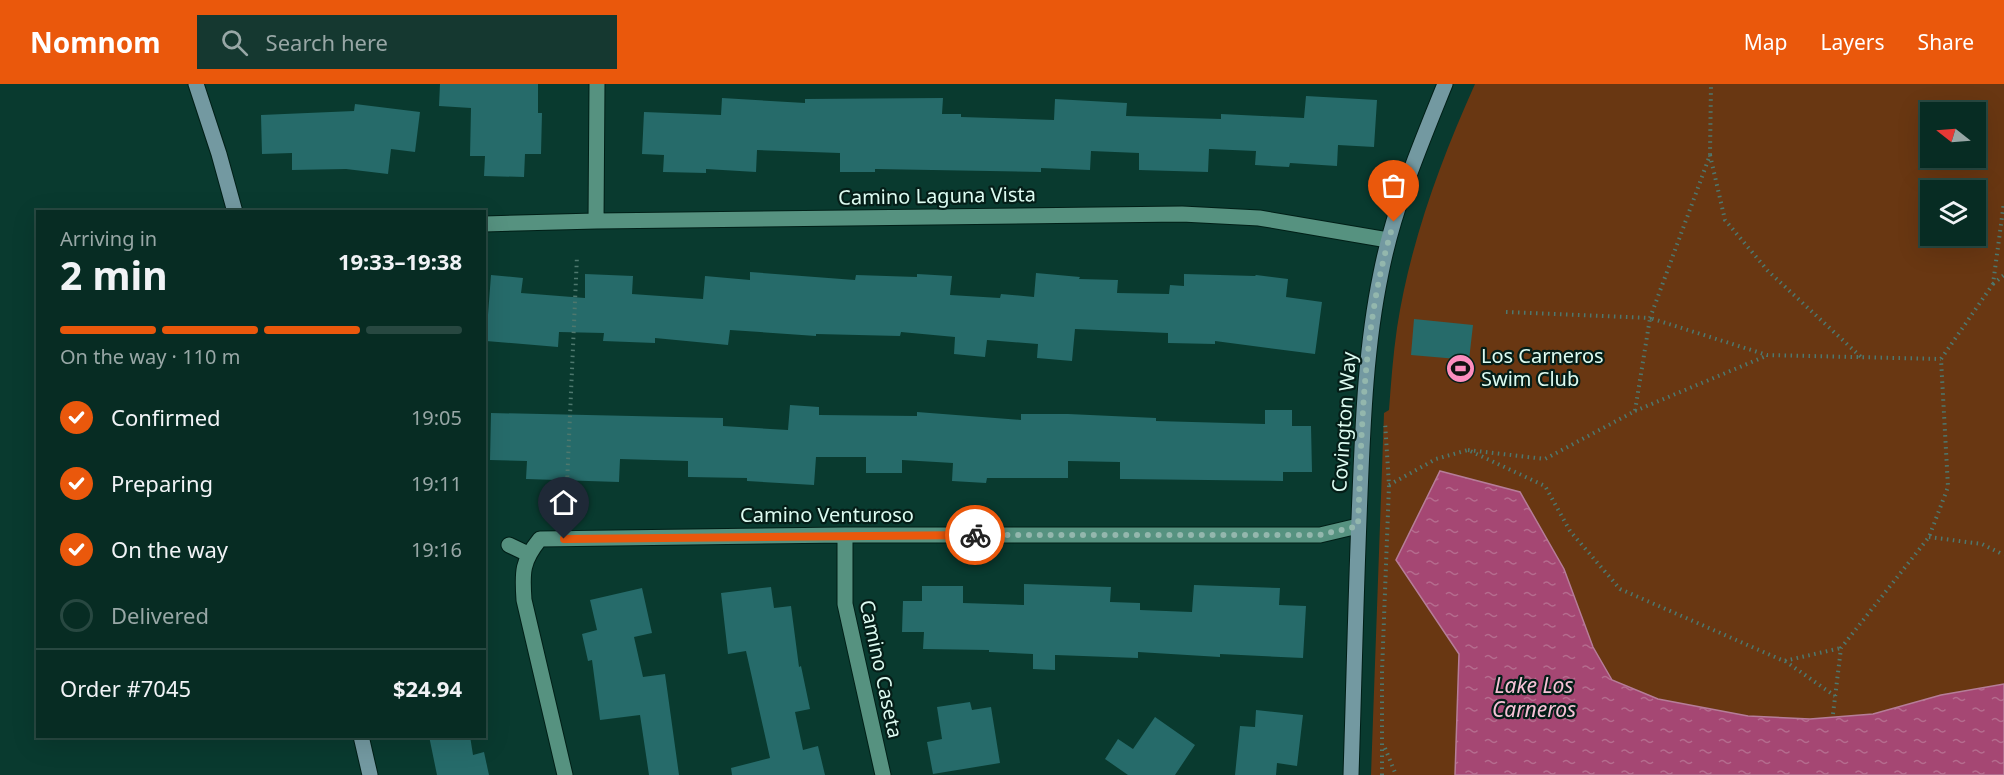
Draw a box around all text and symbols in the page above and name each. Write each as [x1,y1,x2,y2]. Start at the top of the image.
search box [197,15,617,69]
text: Nomnom [30,23,161,61]
icon: search [218,26,251,59]
text: Search here [266,27,388,57]
text: Map [1744,28,1788,56]
text: Layers [1821,28,1885,56]
text: Share [1918,28,1974,56]
north arrow [1920,102,1986,168]
map controls [1920,102,1986,246]
pin [1368,160,1419,222]
icon: bag [1377,169,1410,202]
street label: Camino Laguna Vista [838,180,1036,211]
button: layers [1920,180,1986,246]
text: Arriving in [60,225,157,252]
text: 19:33–19:38 [338,246,462,276]
text: 2 min [60,248,167,301]
place label: Los Carneros Swim Club [1481,342,1604,392]
text: On the way · 110 m [60,343,240,370]
street label: Covington Way [1325,350,1362,493]
sports icon: Los Carneros Swim Club [1444,352,1476,384]
icon: check [60,401,93,434]
text: Confirmed [111,402,221,432]
text: 19:05 [411,404,462,431]
icon: check [60,467,93,500]
text: Preparing [111,468,213,498]
text: 19:11 [411,470,462,497]
pin [538,477,589,539]
icon: home [547,486,580,519]
street label: Camino Venturoso [740,501,914,528]
courier [945,505,1005,565]
icon: bike [959,519,992,552]
icon: check [60,533,93,566]
text: On the way [111,534,228,564]
text: 19:16 [411,536,462,563]
street label: Camino Caseta [854,597,909,740]
text: Delivered [111,600,209,630]
water label: Lake Los Carneros [1492,671,1576,723]
text: Order #7045 [60,673,191,703]
text: $24.94 [393,673,462,703]

